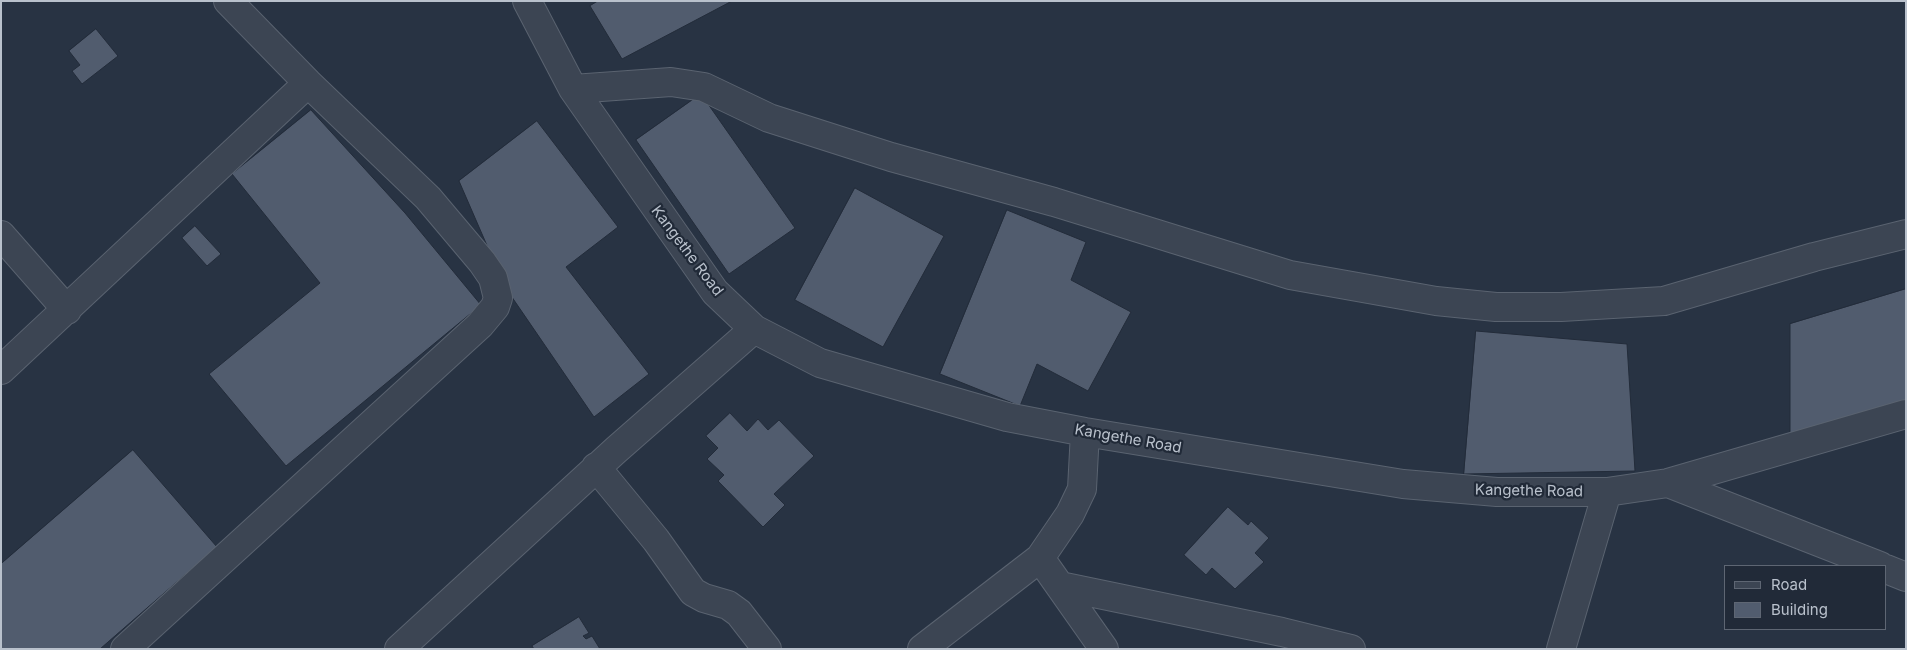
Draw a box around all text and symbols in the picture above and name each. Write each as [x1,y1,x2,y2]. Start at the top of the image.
street label: Kangethe Road [647,202,727,300]
street label: Kangethe Road [1073,421,1183,457]
street label: Kangethe Road [1475,481,1583,501]
legend [1724,565,1887,630]
text: Road [1771,575,1807,594]
text: Building [1771,600,1828,619]

